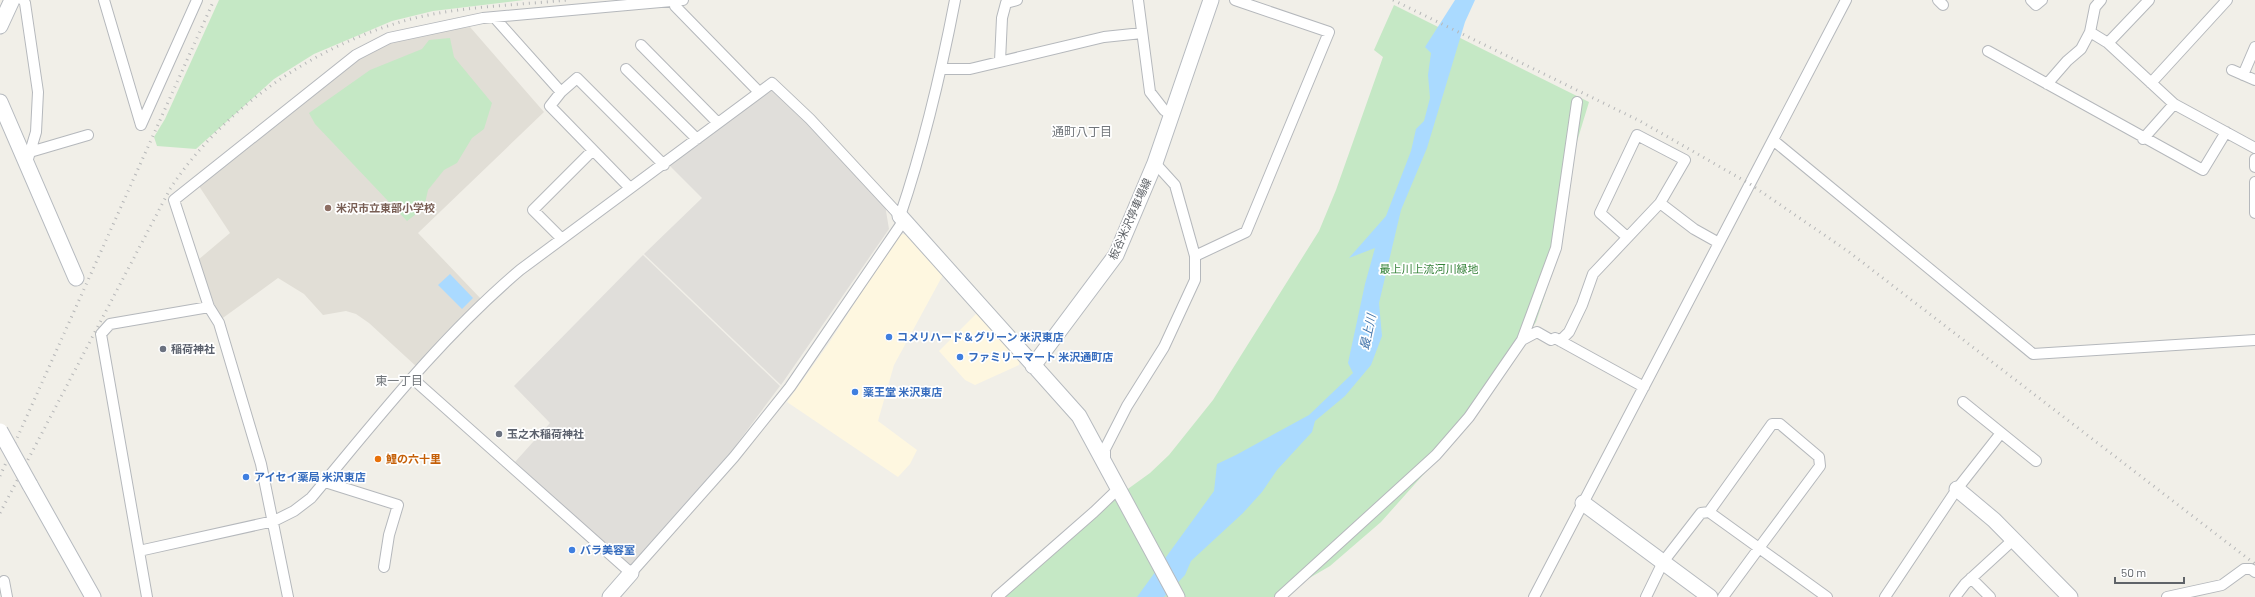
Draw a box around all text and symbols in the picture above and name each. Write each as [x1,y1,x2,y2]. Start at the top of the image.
district label: 通町八丁目 [1052,124,1112,138]
street label: 板谷米沢停車場線 [1106,176,1153,262]
place label: 米沢市立東部小学校 [336,201,435,214]
marker: 米沢市立東部小学校 [323,203,333,213]
park label: 最上川上流河川緑地 [1380,262,1479,275]
water label: 最上川 [1356,311,1378,351]
place label: コメリハード＆グリーン 米沢東店 [897,330,1064,343]
marker: コメリハード＆グリーン 米沢東店 [884,332,894,342]
place label: 稲荷神社 [171,342,215,355]
marker: 稲荷神社 [158,344,168,354]
place label: ファミリーマート 米沢通町店 [968,350,1113,363]
marker: ファミリーマート 米沢通町店 [955,352,965,362]
district label: 東一丁目 [375,373,423,387]
place label: 薬王堂 米沢東店 [863,385,942,398]
marker: 薬王堂 米沢東店 [850,387,860,397]
place label: 玉之木稲荷神社 [507,427,584,440]
marker: 玉之木稲荷神社 [494,429,504,439]
place label: 鯉の六十里 [386,452,441,465]
marker: 鯉の六十里 [373,454,383,464]
place label: アイセイ薬局 米沢東店 [254,470,366,483]
marker: アイセイ薬局 米沢東店 [241,472,251,482]
place label: バラ美容室 [580,543,635,556]
marker: バラ美容室 [567,545,577,555]
scale bar [2115,559,2184,585]
text: 50 m [2121,565,2146,579]

